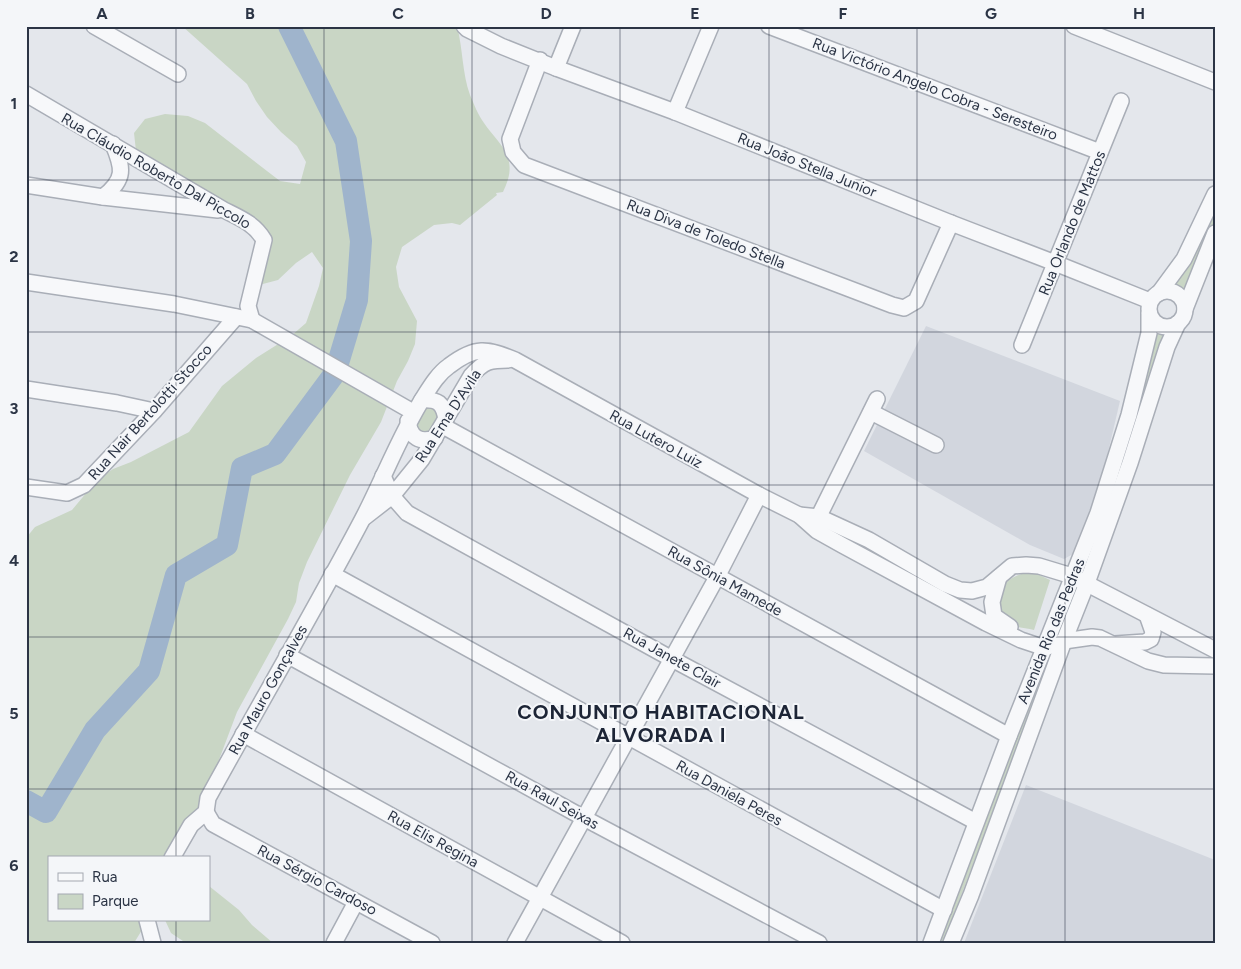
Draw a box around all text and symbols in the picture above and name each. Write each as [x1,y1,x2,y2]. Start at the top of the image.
text: A [96,4,108,23]
text: B [245,4,255,23]
text: C [392,4,404,23]
text: D [540,4,552,23]
text: E [690,4,700,23]
text: F [839,4,848,23]
text: G [985,4,997,23]
text: H [1133,4,1145,23]
street label: Rua Victório Angelo Cobra - Seresteiro [810,34,1060,144]
text: 1 [11,94,17,113]
street label: Rua Cláudio Roberto Dal Piccolo [58,109,254,233]
street label: Rua João Stella Junior [735,129,879,201]
street label: Rua Orlando de Mattos [1035,148,1109,298]
street label: Rua Diva de Toledo Stella [624,195,788,273]
text: 2 [9,247,19,266]
street label: Rua Nair Bertolotti Stocco [84,340,216,484]
street label: Rua Ema D'Avila [411,366,485,466]
text: 3 [10,399,19,418]
street label: Rua Lutero Luiz [606,406,706,472]
street label: Rua Sônia Mamede [664,542,786,620]
text: 4 [9,551,19,570]
street label: Avenida Rio das Pedras [1014,556,1088,706]
street label: Rua Mauro Gonçalves [225,622,311,758]
street label: Rua Janete Clair [620,624,724,692]
district label: CONJUNTO HABITACIONAL ALVORADA I [517,700,805,747]
text: 5 [9,704,19,723]
street label: Rua Daniela Peres [673,756,785,830]
street label: Rua Raul Seixas [502,767,602,833]
street label: Rua Elis Regina [384,807,482,871]
street label: Rua Sérgio Cardoso [254,841,380,919]
text: 6 [9,856,19,875]
legend [48,856,210,922]
text: Rua [92,868,117,886]
text: Parque [92,892,139,910]

